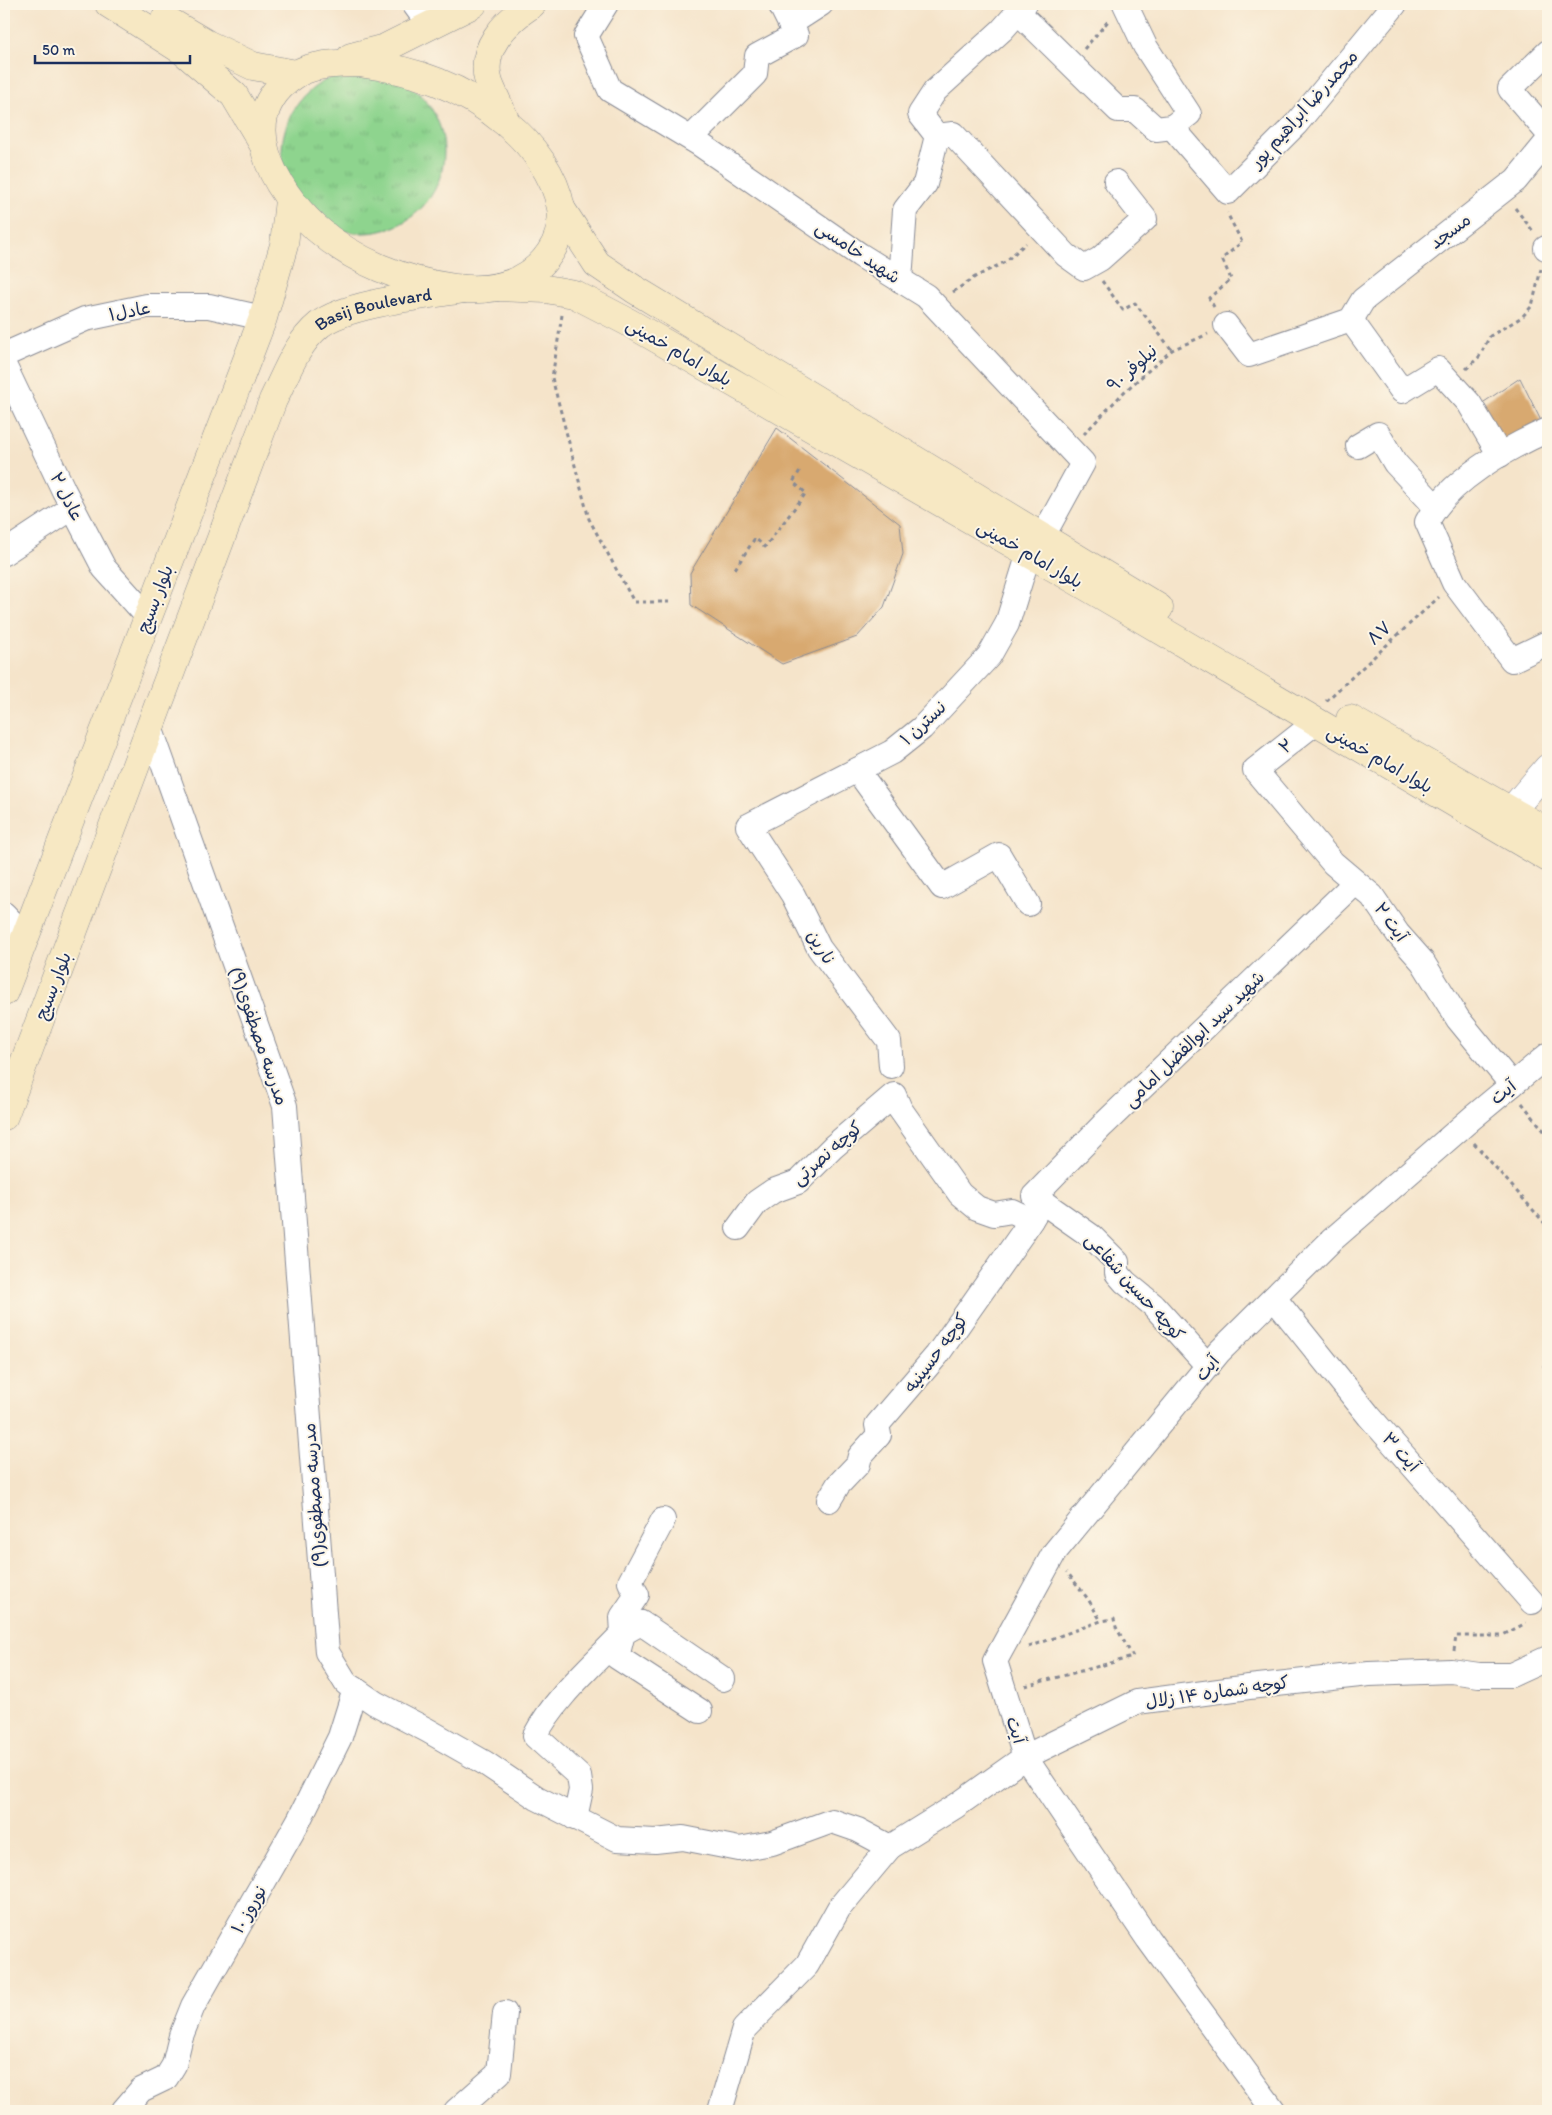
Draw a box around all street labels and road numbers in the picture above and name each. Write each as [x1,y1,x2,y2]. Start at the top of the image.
street label: محمدرضا ابراهیم پور [1244,46,1365,176]
street label: مسجد [1425,208,1475,254]
street label: شهید خامسی [811,216,905,288]
street label: Basij Boulevard [310,283,433,336]
street label: عادل۱ [107,296,153,326]
street label: بلوار امام خمینی [621,313,736,394]
street label: نیلوفر ۹۰ [1102,340,1162,397]
street label: عادل ۲ [45,469,89,525]
street label: بلوار امام خمینی [972,515,1087,596]
street label: بلوار بسیج [132,562,179,636]
street label: ۸۷ [1362,616,1396,650]
street label: نسترن ۱ [895,696,951,750]
street label: بلوار امام خمینی [1322,720,1437,801]
street label: ۲ [1274,734,1298,758]
street label: آیت ۲ [1369,898,1414,947]
street label: نارین [802,926,840,968]
street label: بلوار بسیج [30,949,77,1023]
street label: مدرسه مصطفوی(۹) [225,964,293,1108]
street label: شهید سید ابوالفضل امامی [1119,966,1269,1112]
street label: آیت [1486,1074,1522,1109]
street label: کوچه نصرتی [787,1116,868,1191]
street label: کوچه حسین شفاعی [1080,1228,1190,1347]
street label: کوچه حسینیه [899,1309,974,1398]
street label: آیت [1190,1349,1225,1385]
street label: مدرسه مصطفوی(۹) [298,1422,330,1568]
street label: آیت ۳ [1377,1428,1426,1478]
street label: کوچه شماره ۱۴ زلال [1144,1671,1291,1714]
street label: آیت [1002,1714,1031,1748]
street label: نوروز ۱۰ [226,1881,272,1937]

